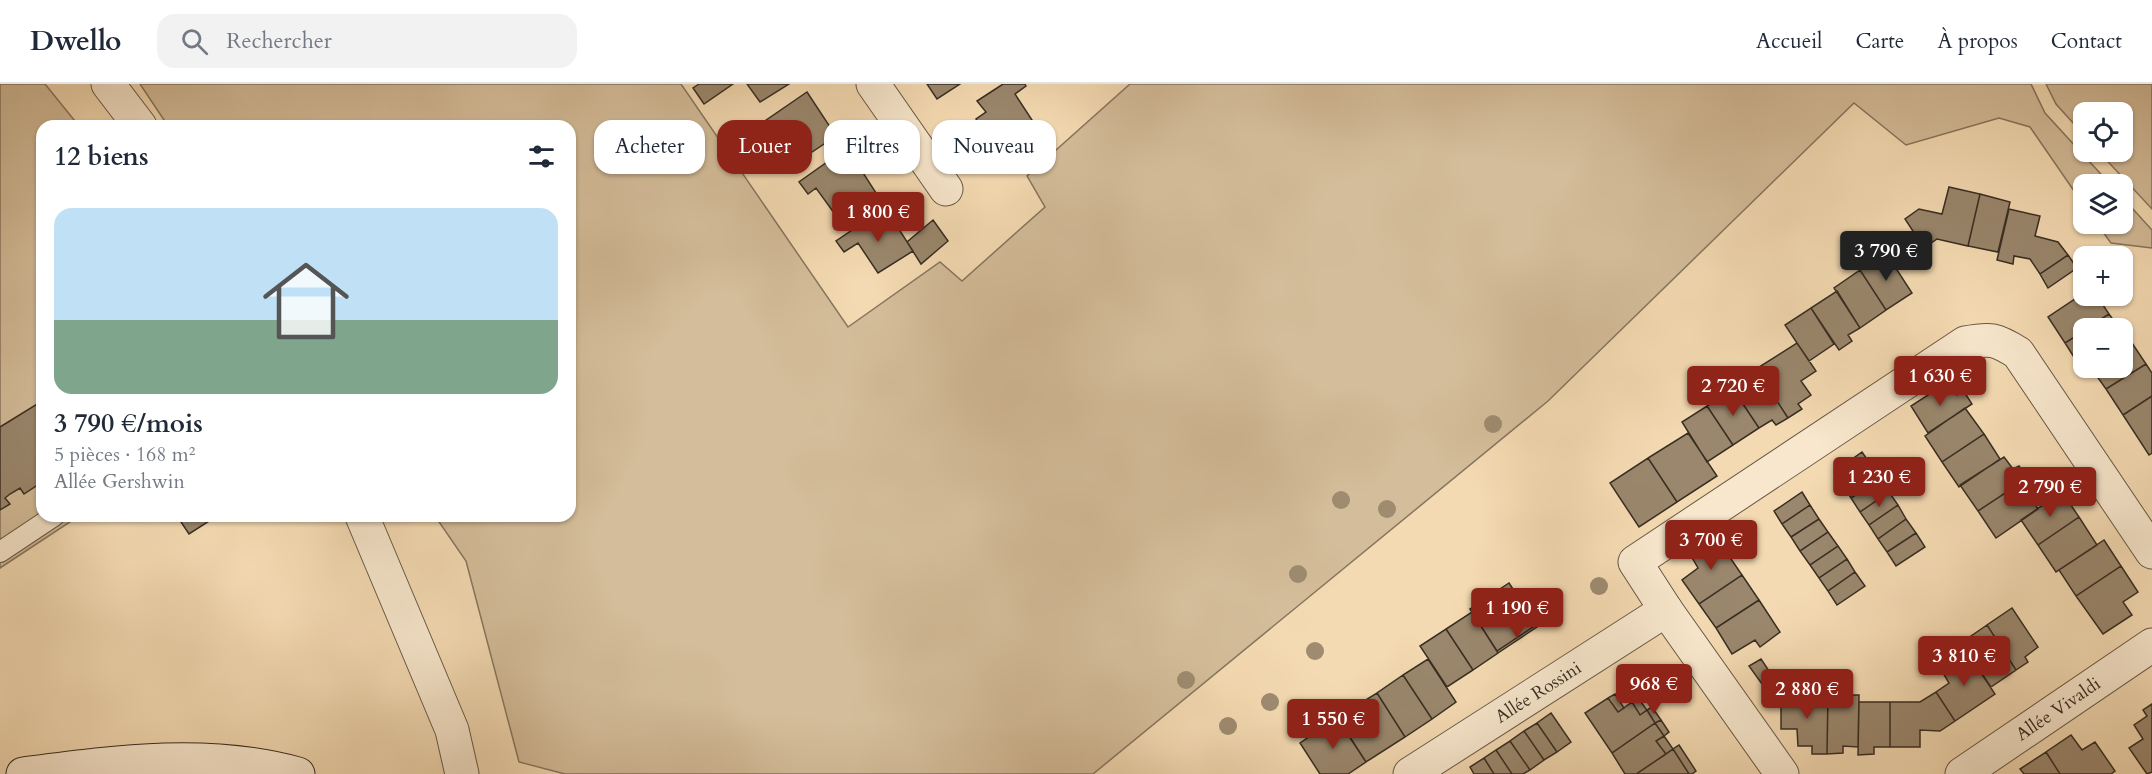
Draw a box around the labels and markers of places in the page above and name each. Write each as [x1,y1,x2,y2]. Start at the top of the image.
pin: 1 800 € [823,192,933,243]
pin: 3 790 € [1831,231,1941,282]
pin: 1 630 € [1885,356,1995,407]
pin: 2 720 € [1678,366,1788,417]
pin: 1 230 € [1824,457,1934,508]
pin: 2 790 € [1995,467,2105,518]
pin: 3 700 € [1656,520,1766,571]
pin: 1 190 € [1462,588,1572,639]
pin: 3 810 € [1909,636,2019,687]
pin: 968 € [1612,664,1696,715]
pin: 2 880 € [1752,669,1862,720]
pin: 1 550 € [1278,699,1388,750]

